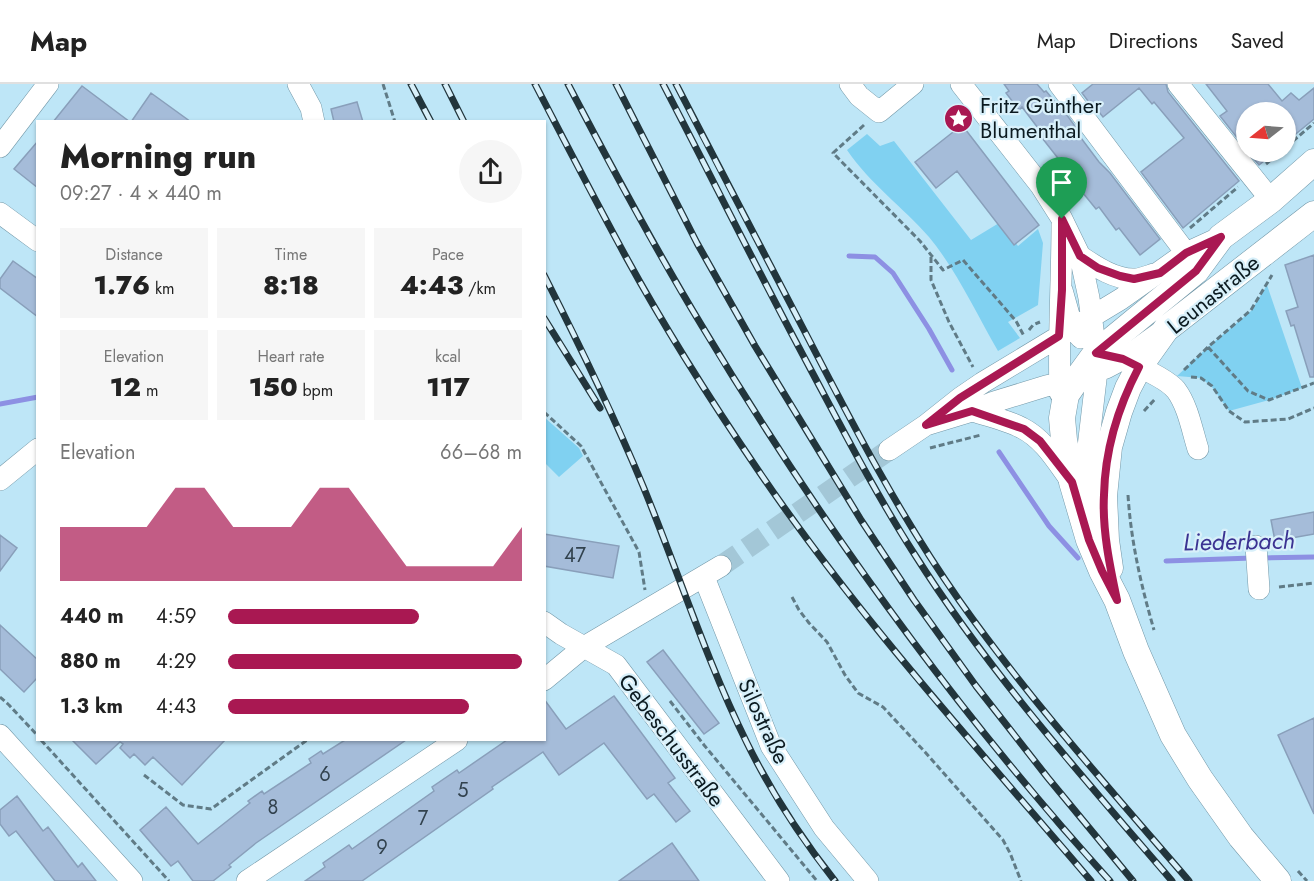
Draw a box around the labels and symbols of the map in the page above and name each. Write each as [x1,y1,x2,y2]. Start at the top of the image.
place label: Fritz Günther Blumenthal [980,89,1102,146]
place icon: Fritz Günther Blumenthal [943,102,975,134]
north arrow [1236,102,1296,162]
pin [1036,157,1087,219]
street label: Leunastraße [1160,247,1266,341]
water label: Liederbach [1183,523,1295,559]
house number: 47 [564,541,587,570]
street label: Gebeschusstraße [611,667,733,813]
street label: Silostraße [730,673,798,769]
house number: 6 [319,760,331,789]
house number: 5 [457,776,469,805]
house number: 8 [268,793,278,822]
house number: 7 [418,804,429,833]
house number: 9 [376,833,388,862]

